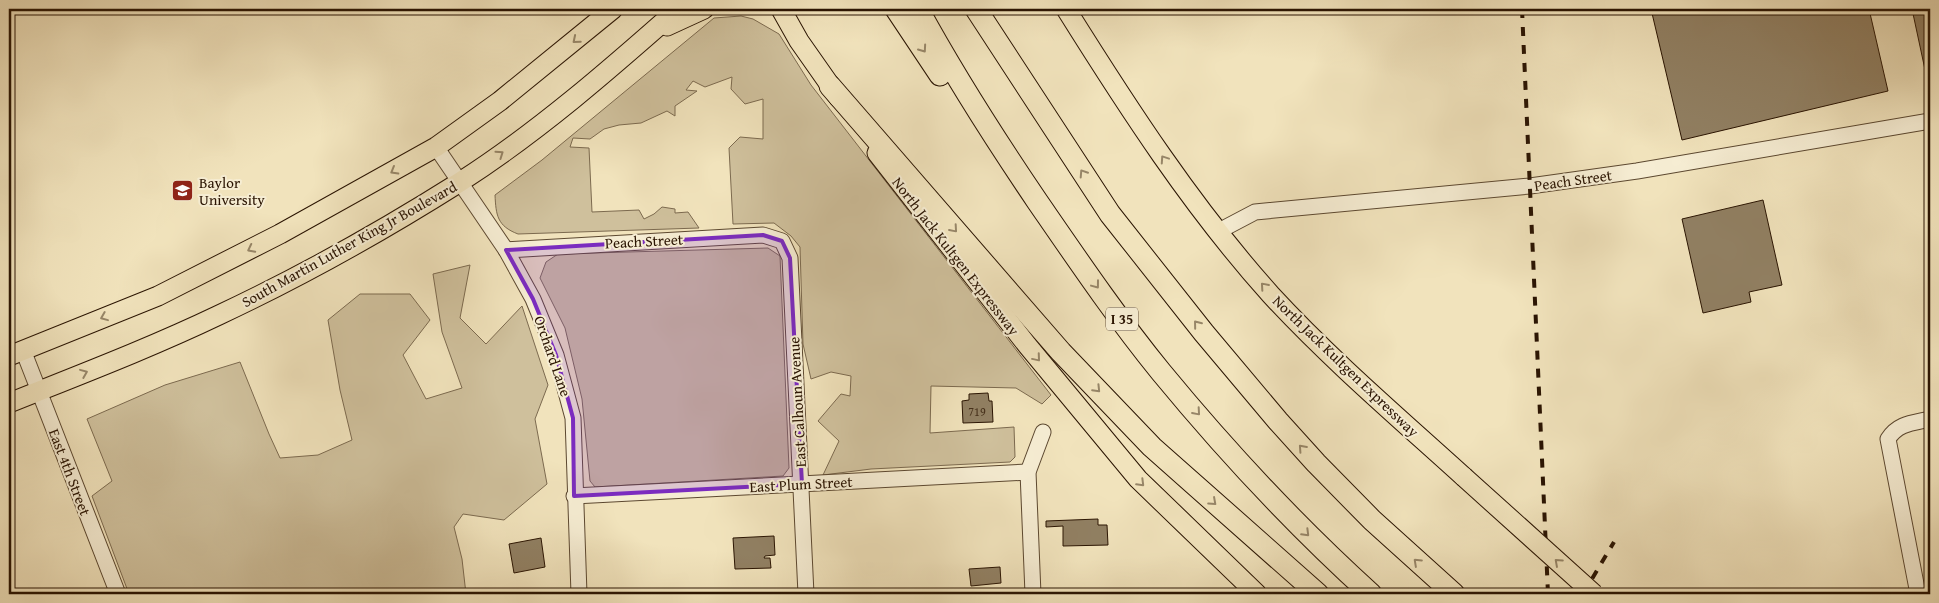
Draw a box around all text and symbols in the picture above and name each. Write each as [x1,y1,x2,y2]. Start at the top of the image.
one-way arrow [573,34,582,43]
one-way arrow [917,44,926,53]
one-way arrow [494,151,504,160]
one-way arrow [1161,155,1170,164]
one-way arrow [390,164,399,174]
street label: Peach Street [1533,164,1614,196]
one-way arrow [1080,170,1089,179]
place label: Baylor University [199,172,265,210]
street label: North Jack Kultgen Expressway [887,172,1025,340]
street label: South Martin Luther King Jr Boulevard [238,176,460,312]
school or university icon: Baylor University [171,179,195,203]
one-way arrow [948,223,957,232]
street label: Peach Street [604,228,684,254]
one-way arrow [248,243,257,253]
one-way arrow [1090,279,1099,289]
one-way arrow [1261,283,1270,292]
street label: North Jack Kultgen Expressway [1268,290,1424,442]
road number: I 35 [1106,308,1138,330]
one-way arrow [100,311,109,322]
street label: Orchard Lane [529,313,577,399]
one-way arrow [1195,321,1203,330]
street label: East Calhoun Avenue [783,336,811,468]
one-way arrow [1032,352,1040,361]
one-way arrow [79,368,88,379]
one-way arrow [1091,383,1100,392]
house number: 719 [968,403,986,420]
one-way arrow [1191,407,1200,416]
street label: East 4th Street [44,426,96,519]
one-way arrow [1299,444,1308,453]
street label: East Plum Street [749,471,854,497]
one-way arrow [1136,477,1145,486]
one-way arrow [1208,497,1217,506]
one-way arrow [1300,527,1309,536]
one-way arrow [1554,558,1563,567]
one-way arrow [1414,559,1423,568]

